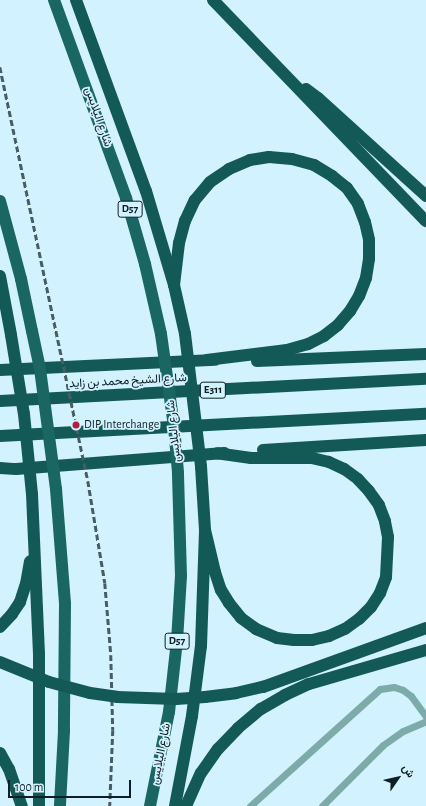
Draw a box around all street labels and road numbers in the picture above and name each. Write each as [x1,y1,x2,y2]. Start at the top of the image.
street label: شارع اليلايس [81,85,115,149]
road number: D57 [117,200,143,218]
street label: شارع الشيخ محمد بن زايد [69,371,187,391]
road number: E311 [199,381,227,399]
street label: شارع اليلايس [164,399,184,463]
road number: D57 [164,632,190,650]
street label: شارع اليلايس [148,722,174,786]

